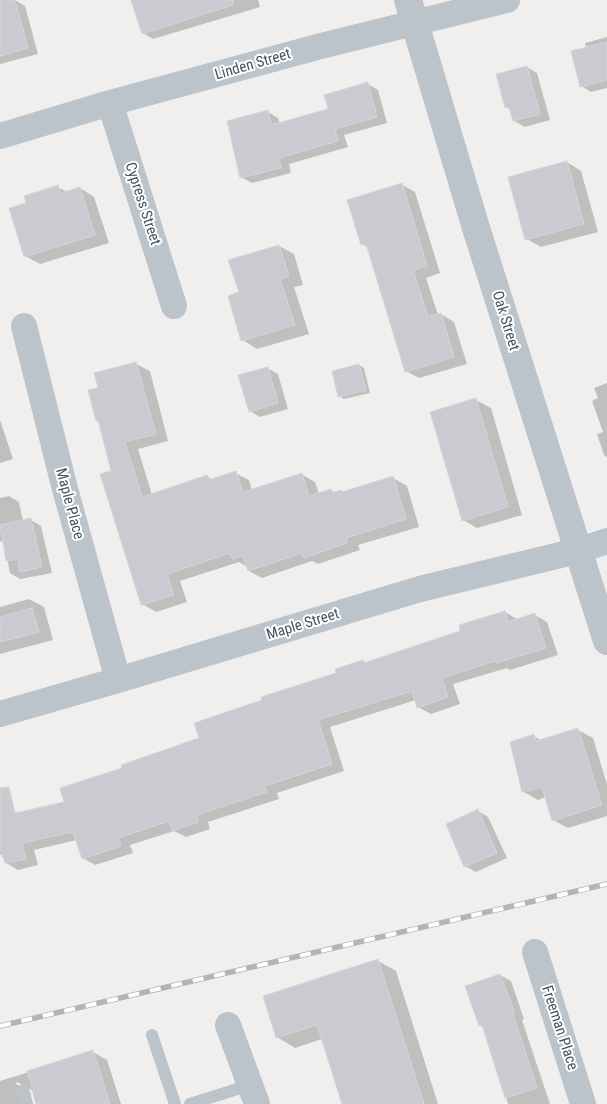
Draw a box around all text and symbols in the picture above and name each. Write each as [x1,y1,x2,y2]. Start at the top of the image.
street label: Linden Street [213,46,293,84]
street label: Cypress Street [120,160,164,248]
street label: Oak Street [487,289,523,353]
street label: Maple Place [51,467,87,541]
street label: Maple Street [265,605,341,645]
street label: Freeman Place [537,984,581,1072]

